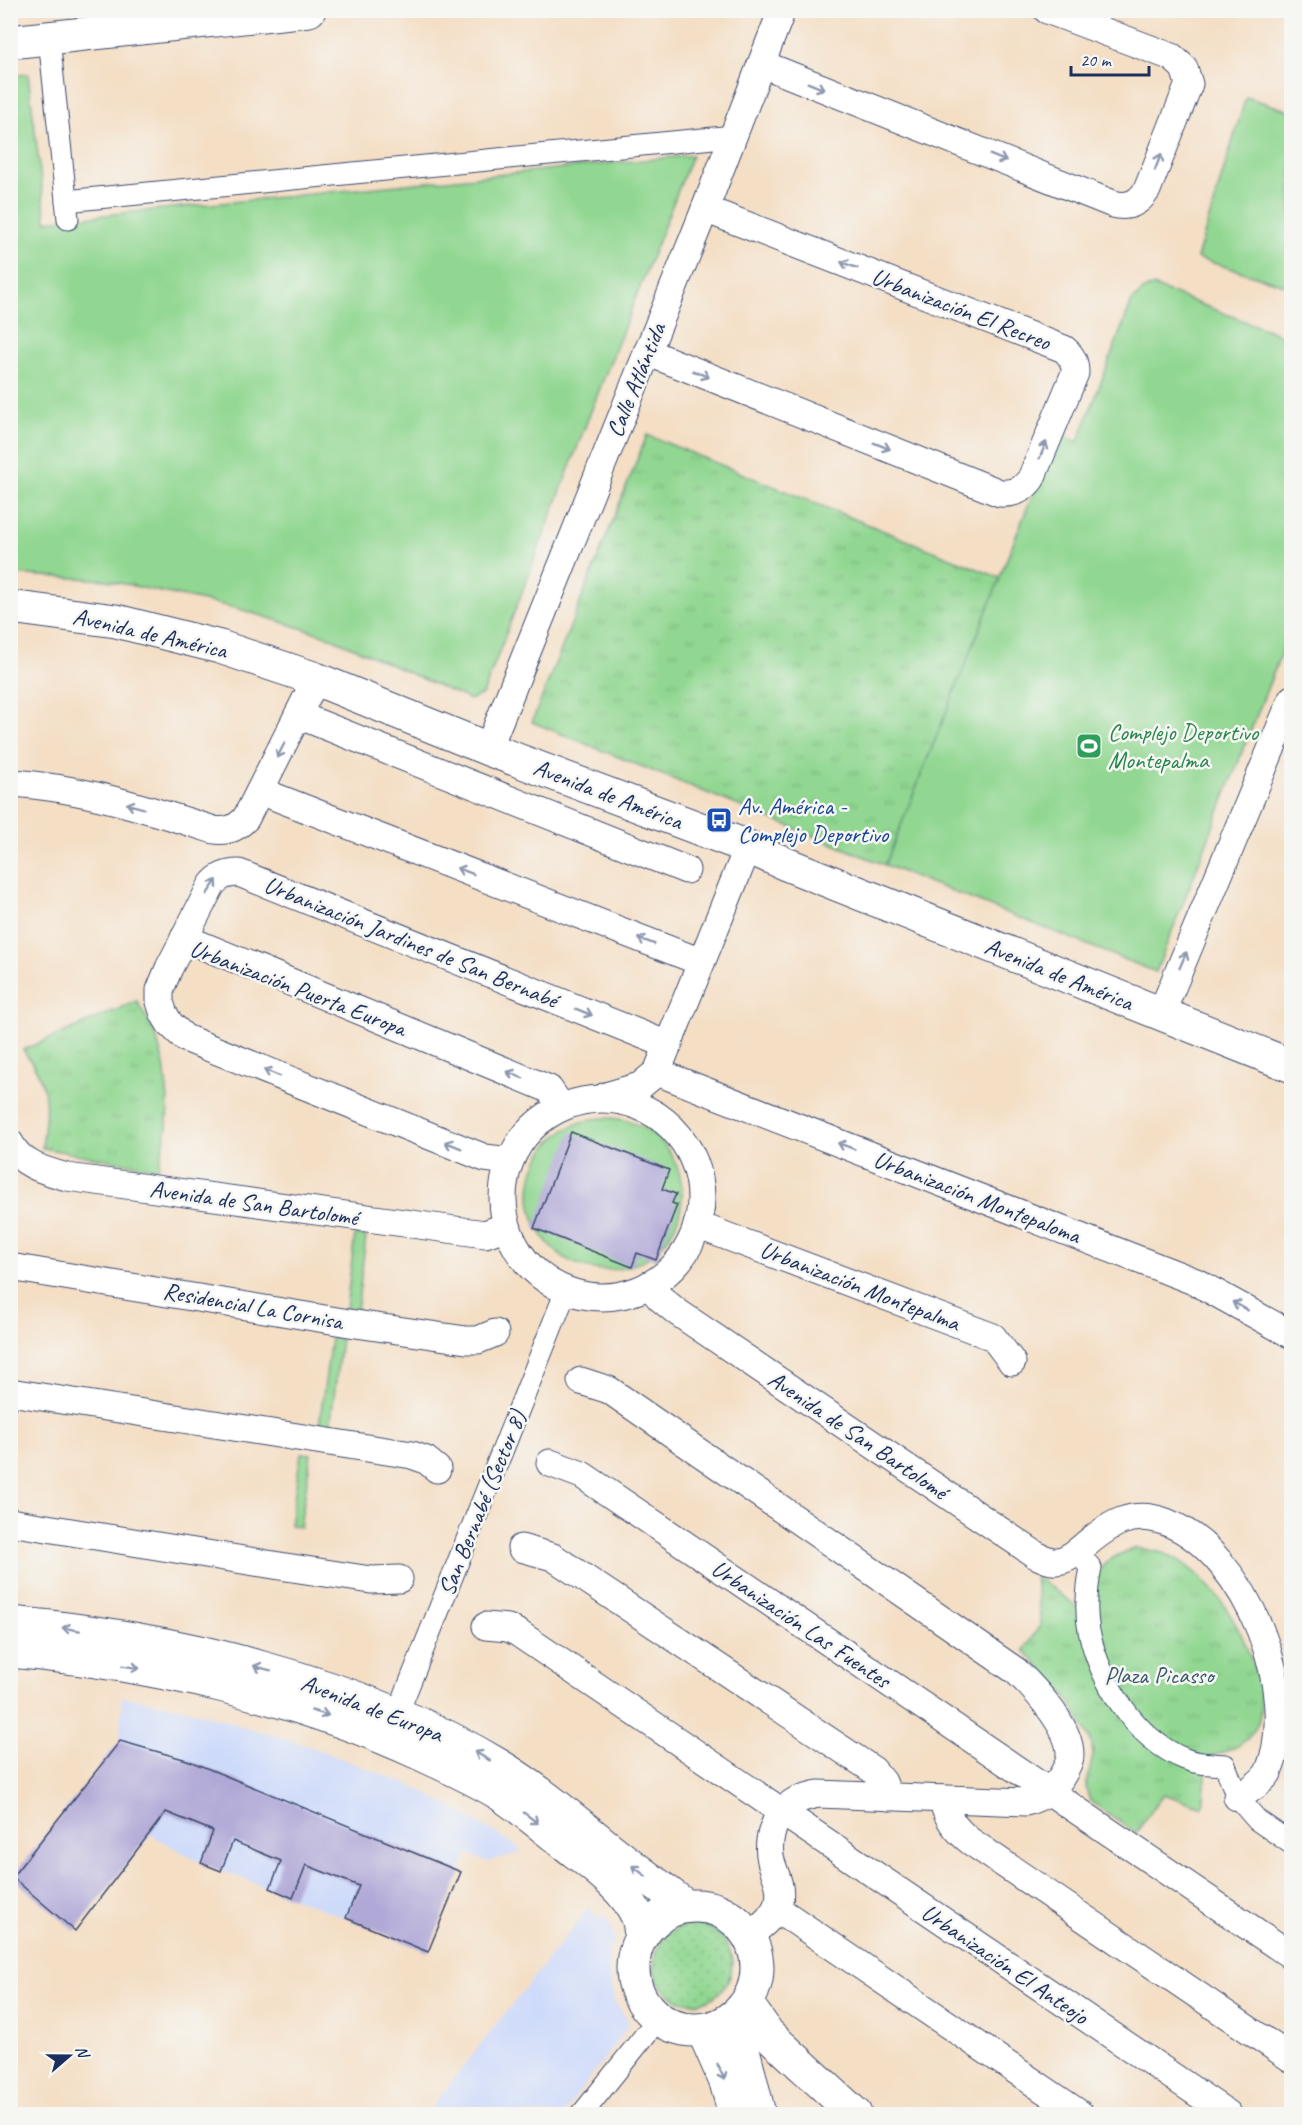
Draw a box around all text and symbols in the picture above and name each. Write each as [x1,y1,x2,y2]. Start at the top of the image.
scale bar [1071,39,1149,77]
text: 20 m [1080,49,1113,71]
one-way arrow [807,81,825,92]
one-way arrow [988,153,1006,164]
one-way arrow [1153,153,1164,172]
one-way arrow [840,259,858,270]
street label: Urbanización El Recreo [867,261,1056,357]
street label: Calle Atlántida [600,317,673,441]
one-way arrow [691,369,710,380]
one-way arrow [872,441,891,452]
one-way arrow [1038,441,1049,460]
street label: Avenida de América [70,601,231,666]
place label: Complejo Deportivo Montepalma [1108,717,1260,775]
sports icon: Complejo Deportivo Montepalma [1074,731,1104,761]
one-way arrow [274,741,286,759]
street label: Avenida de América [529,752,688,837]
place label: Av. América - Complejo Deportivo [738,791,890,849]
one-way arrow [126,800,145,811]
bus stop icon: Av. América - Complejo Deportivo [704,805,734,835]
one-way arrow [456,864,474,875]
street label: Urbanización Jardines de San Bernabé [260,869,566,1016]
one-way arrow [206,879,218,895]
street label: Avenida de América [981,931,1139,1018]
street label: Urbanización Puerta Europa [186,933,412,1044]
one-way arrow [638,935,656,946]
one-way arrow [1178,952,1189,970]
one-way arrow [574,1007,593,1018]
one-way arrow [263,1067,282,1078]
one-way arrow [506,1069,524,1080]
one-way arrow [444,1139,463,1150]
one-way arrow [837,1140,856,1151]
street label: Urbanización Montepaloma [869,1144,1086,1251]
street label: Avenida de San Bartolomé [148,1174,364,1233]
street label: Urbanización Montepalma [756,1234,965,1338]
street label: Residencial La Cornisa [161,1275,347,1337]
one-way arrow [1232,1300,1249,1312]
street label: Avenida de San Bartolomé [763,1364,957,1508]
street label: San Bernabé (Sector 8) [431,1405,533,1600]
street label: Urbanización Las Fuentes [706,1553,898,1696]
one-way arrow [62,1623,82,1634]
park label: Plaza Picasso [1104,1660,1216,1690]
one-way arrow [121,1662,140,1673]
one-way arrow [253,1662,272,1673]
street label: Avenida de Europa [297,1667,448,1749]
one-way arrow [310,1708,329,1720]
one-way arrow [474,1749,491,1761]
one-way arrow [523,1811,539,1824]
one-way arrow [631,1864,647,1877]
street label: Urbanización El Anteojo [916,1897,1095,2032]
north arrow [39,2026,99,2086]
text: N [71,2043,94,2062]
one-way arrow [716,2062,727,2080]

